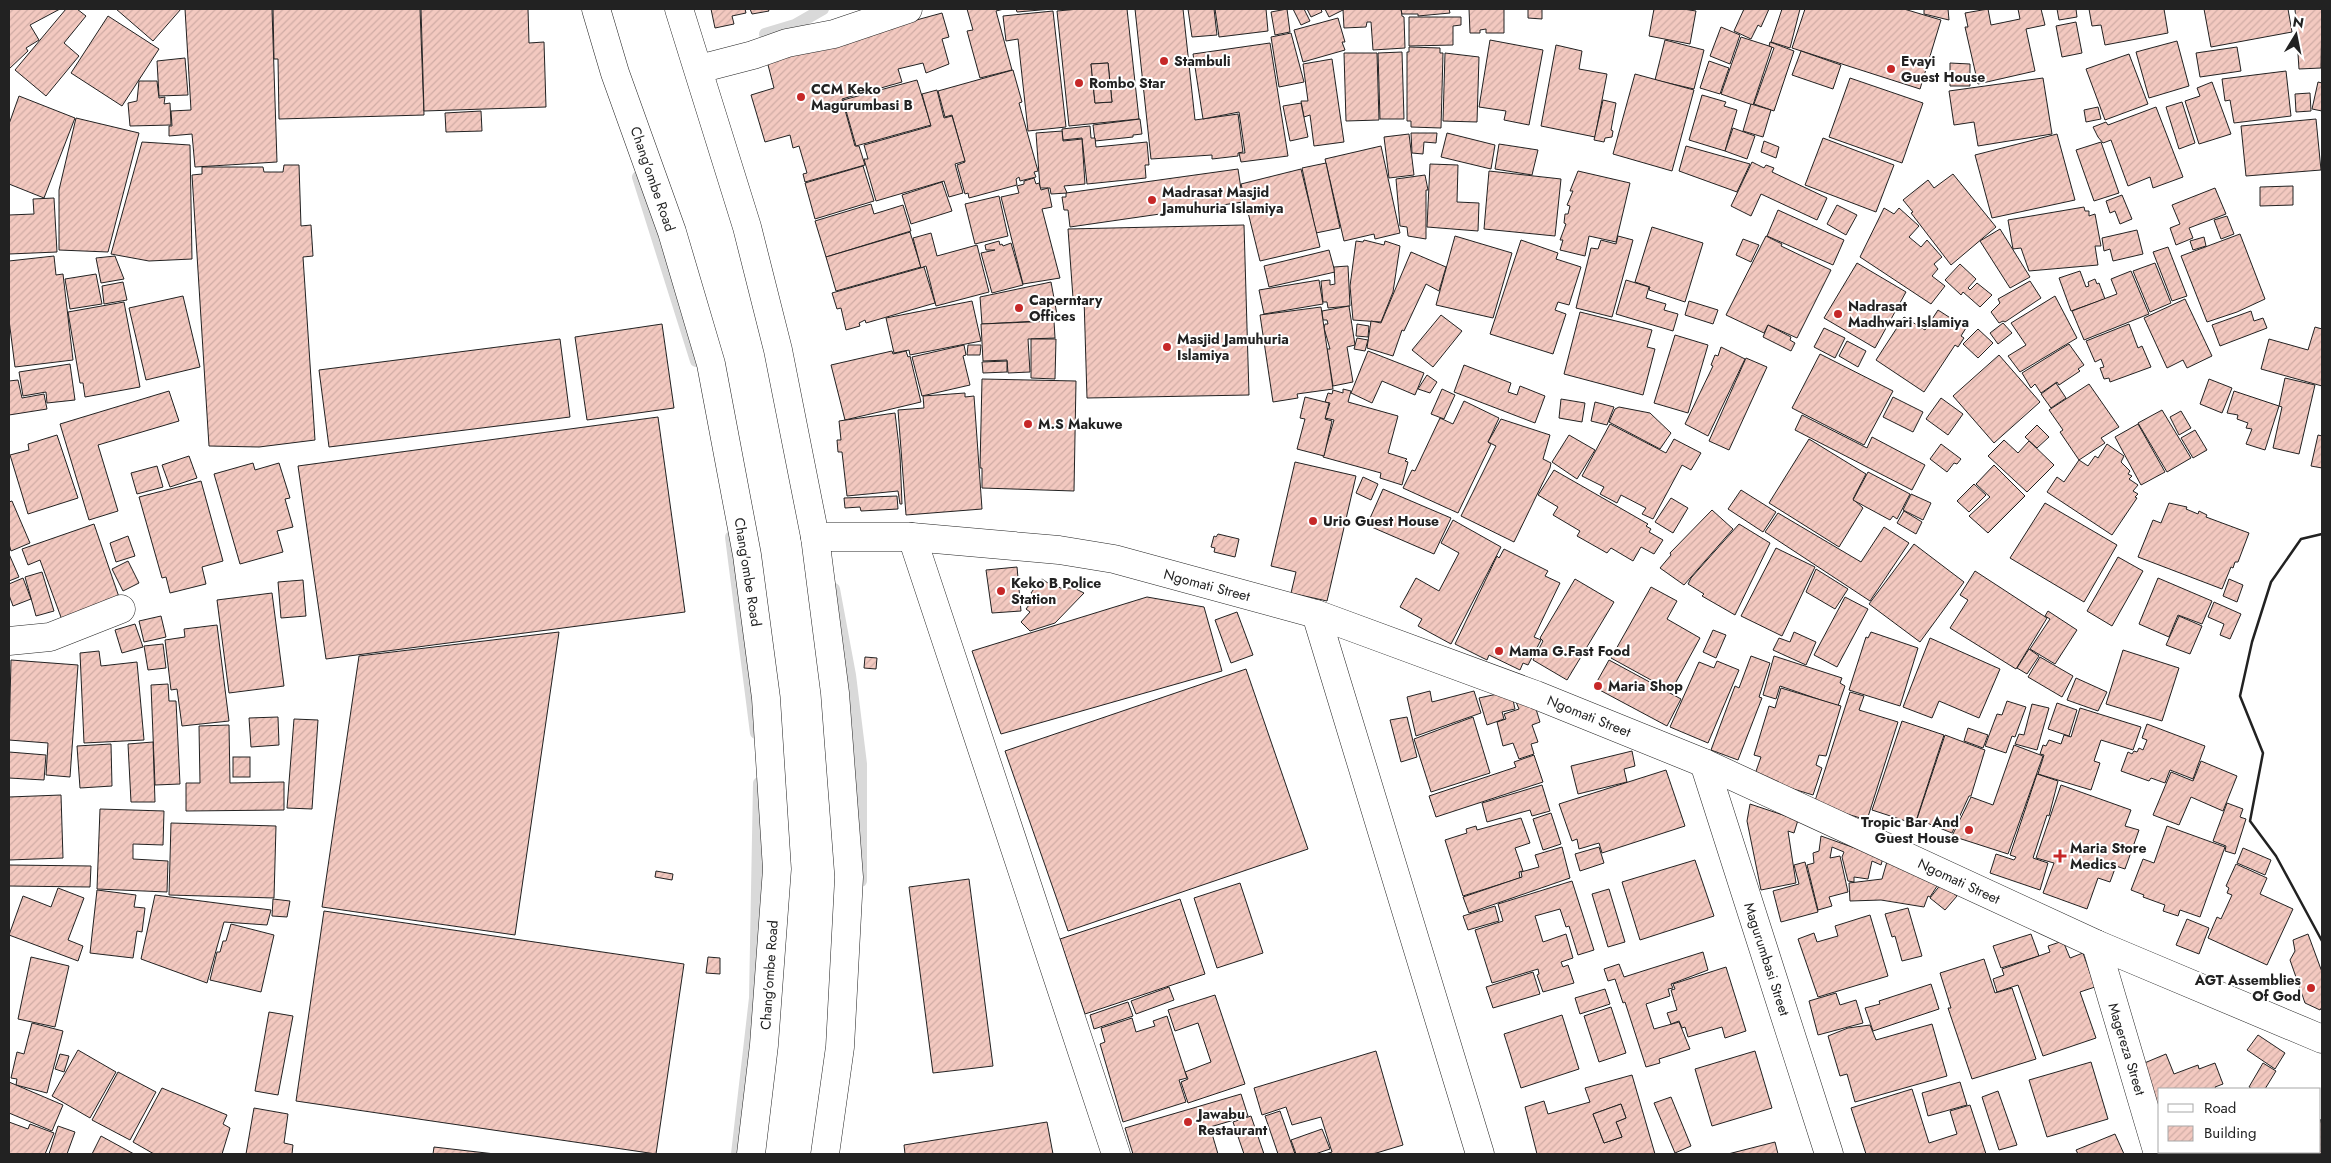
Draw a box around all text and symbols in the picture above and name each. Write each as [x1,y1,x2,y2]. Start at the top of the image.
north arrow [2271,10,2321,60]
text: N [2291,11,2305,33]
place label: Stambuli [1174,51,1231,71]
place label: Evayi Guest House [1901,51,1985,87]
marker: Stambuli [1158,55,1170,67]
marker: Evayi Guest House [1885,63,1897,75]
place label: Rombo Star [1089,73,1166,93]
marker: Rombo Star [1073,77,1085,89]
place label: CCM Keko Magurumbasi B [811,79,913,115]
marker: CCM Keko Magurumbasi B [795,91,807,103]
street label: Chang'ombe Road [626,124,680,234]
place label: Madrasat Masjid Jamuhuria Islamiya [1159,182,1283,218]
marker: Madrasat Masjid Jamuhuria Islamiya [1146,194,1158,206]
place label: Caperntary Offices [1029,290,1103,326]
place label: Nadrasat Madhwari Islamiya [1848,296,1969,332]
marker: Caperntary Offices [1013,302,1025,314]
marker: Nadrasat Madhwari Islamiya [1832,308,1844,320]
place label: Masjid Jamuhuria Islamiya [1177,329,1289,365]
marker: Masjid Jamuhuria Islamiya [1161,341,1173,353]
place label: M.S Makuwe [1038,414,1122,434]
marker: M.S Makuwe [1022,418,1034,430]
place label: Urio Guest House [1323,511,1439,531]
marker: Urio Guest House [1307,515,1319,527]
street label: Chang'ombe Road [730,516,766,628]
street label: Ngomati Street [1162,564,1253,606]
place label: Keko B Police Station [1011,573,1101,609]
marker: Keko B Police Station [995,585,1007,597]
place label: Mama G.Fast Food [1509,641,1630,661]
marker: Mama G.Fast Food [1493,645,1505,657]
place label: Maria Shop [1608,676,1683,696]
marker: Maria Shop [1592,680,1604,692]
street label: Ngomati Street [1544,690,1634,742]
place label: Tropic Bar And Guest House [1861,812,1959,848]
marker: Tropic Bar And Guest House [1963,824,1975,836]
place label: Maria Store Medics [2070,838,2146,874]
marker: Maria Store Medics [2054,850,2066,862]
street label: Ngomati Street [1915,853,2004,909]
street label: Magurumbasi Street [1739,900,1795,1019]
street label: Chang'ombe Road [755,919,783,1031]
place label: AGT Assemblies Of God [2194,970,2302,1006]
marker: AGT Assemblies Of God [2305,982,2317,994]
street label: Magereza Street [2103,1000,2151,1098]
legend [2158,1088,2321,1153]
text: Road [2204,1097,2236,1119]
place label: Jawabu Restaurant [1195,1104,1268,1140]
marker: Jawabu Restaurant [1182,1116,1194,1128]
text: Building [2204,1122,2256,1144]

